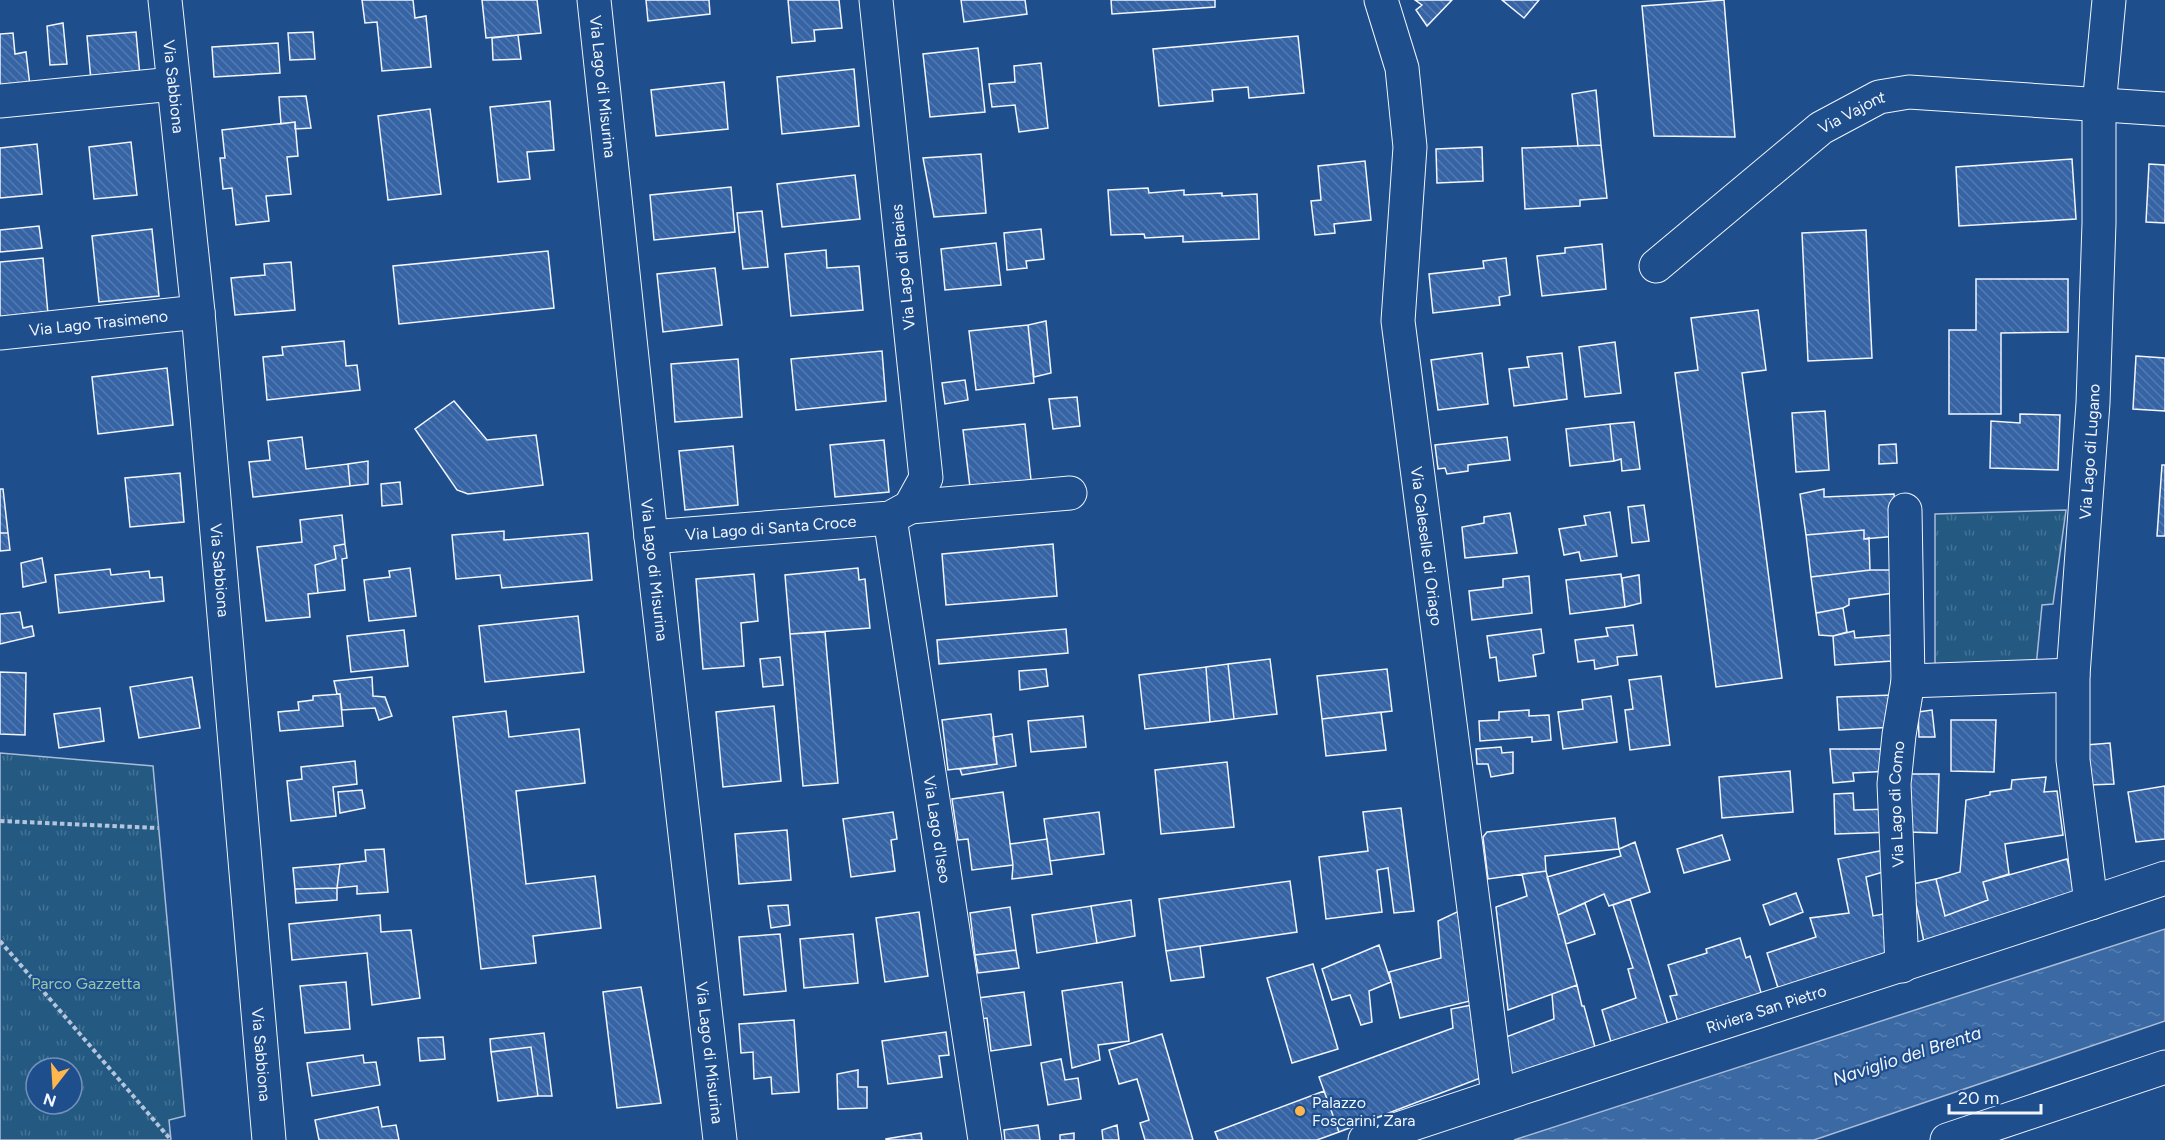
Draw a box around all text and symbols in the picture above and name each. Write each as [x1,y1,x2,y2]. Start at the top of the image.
street label: Via Lago di Misurina [586,14,620,159]
street label: Via Sabbiona [160,39,189,134]
street label: Via Vajont [1815,87,1887,137]
street label: Via Lago di Braies [887,203,919,331]
street label: Via Lago Trasimeno [28,306,169,339]
street label: Via Lago di Lugano [2075,383,2103,520]
street label: Via Caleselle di Oriago [1407,465,1447,627]
street label: Via Lago di Misurina [637,498,672,642]
street label: Via Lago di Santa Croce [684,511,857,544]
street label: Via Sabbiona [207,523,234,618]
street label: Via Lago di Como [1885,740,1908,868]
street label: Via Lago d'Iseo [920,774,955,884]
park label: Parco Gazzetta [31,974,141,993]
street label: Via Lago di Misurina [692,980,728,1125]
street label: Riviera San Pietro [1703,980,1829,1037]
street label: Via Sabbiona [248,1007,275,1102]
water label: Naviglio del Brenta [1830,1021,1985,1090]
north arrow [24,1056,84,1116]
scale bar [1949,1077,2040,1115]
text: 20 m [1958,1087,1999,1109]
text: N [41,1089,58,1111]
place label: Palazzo Foscarini, Zara [1312,1093,1415,1130]
marker: Palazzo Foscarini, Zara [1293,1104,1307,1118]

